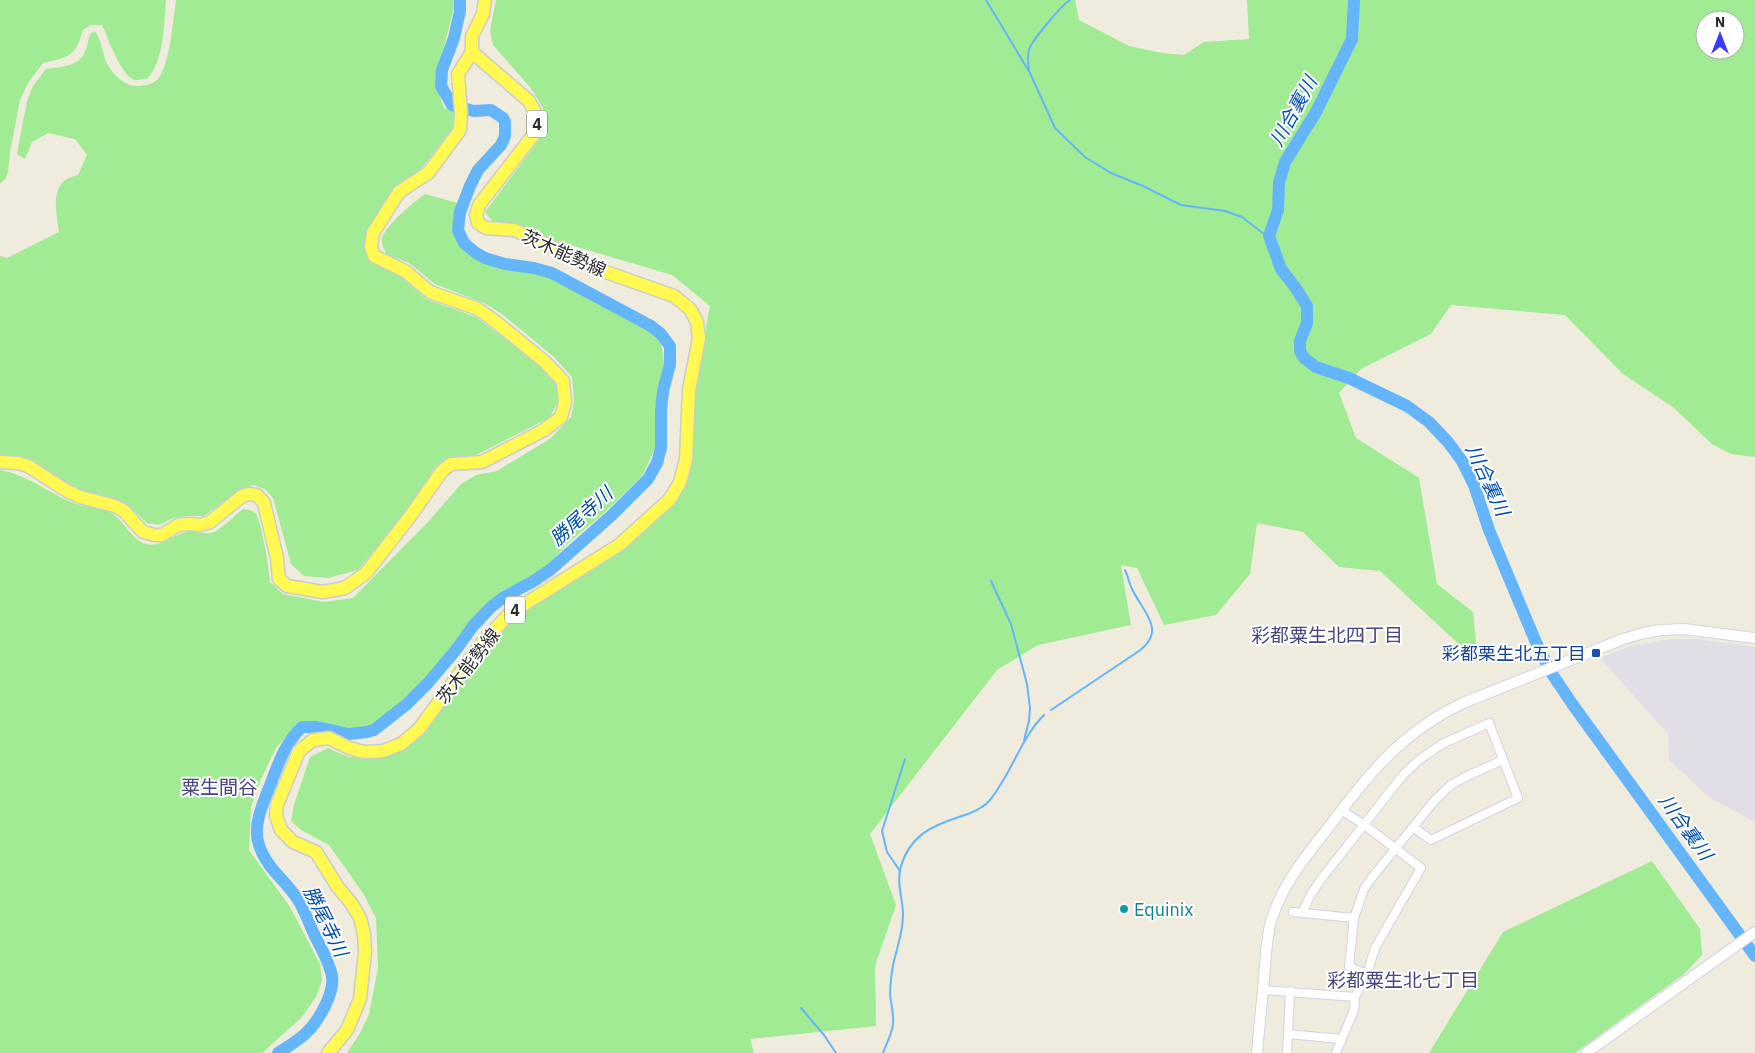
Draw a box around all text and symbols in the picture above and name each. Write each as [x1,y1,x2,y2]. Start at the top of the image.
north arrow [1695,10,1745,60]
text: N [1715,13,1725,31]
water label: 川合裏川 [1264,70,1323,150]
road number: 4 [527,110,547,138]
street label: 茨木能勢線 [518,224,610,282]
water label: 川合裏川 [1461,440,1516,521]
water label: 勝尾寺川 [545,480,619,550]
road number: 4 [505,596,525,624]
street label: 茨木能勢線 [431,623,505,709]
district label: 彩都粟生北四丁目 [1251,623,1403,647]
place label: 彩都栗生北五丁目 [1442,642,1586,665]
marker: 彩都栗生北五丁目 [1590,647,1602,659]
district label: 粟生間谷 [181,775,257,799]
water label: 川合裏川 [1654,789,1719,866]
water label: 勝尾寺川 [299,882,354,962]
place label: Equinix [1134,898,1193,921]
marker: Equinix [1118,903,1130,915]
district label: 彩都粟生北七丁目 [1327,968,1479,992]

